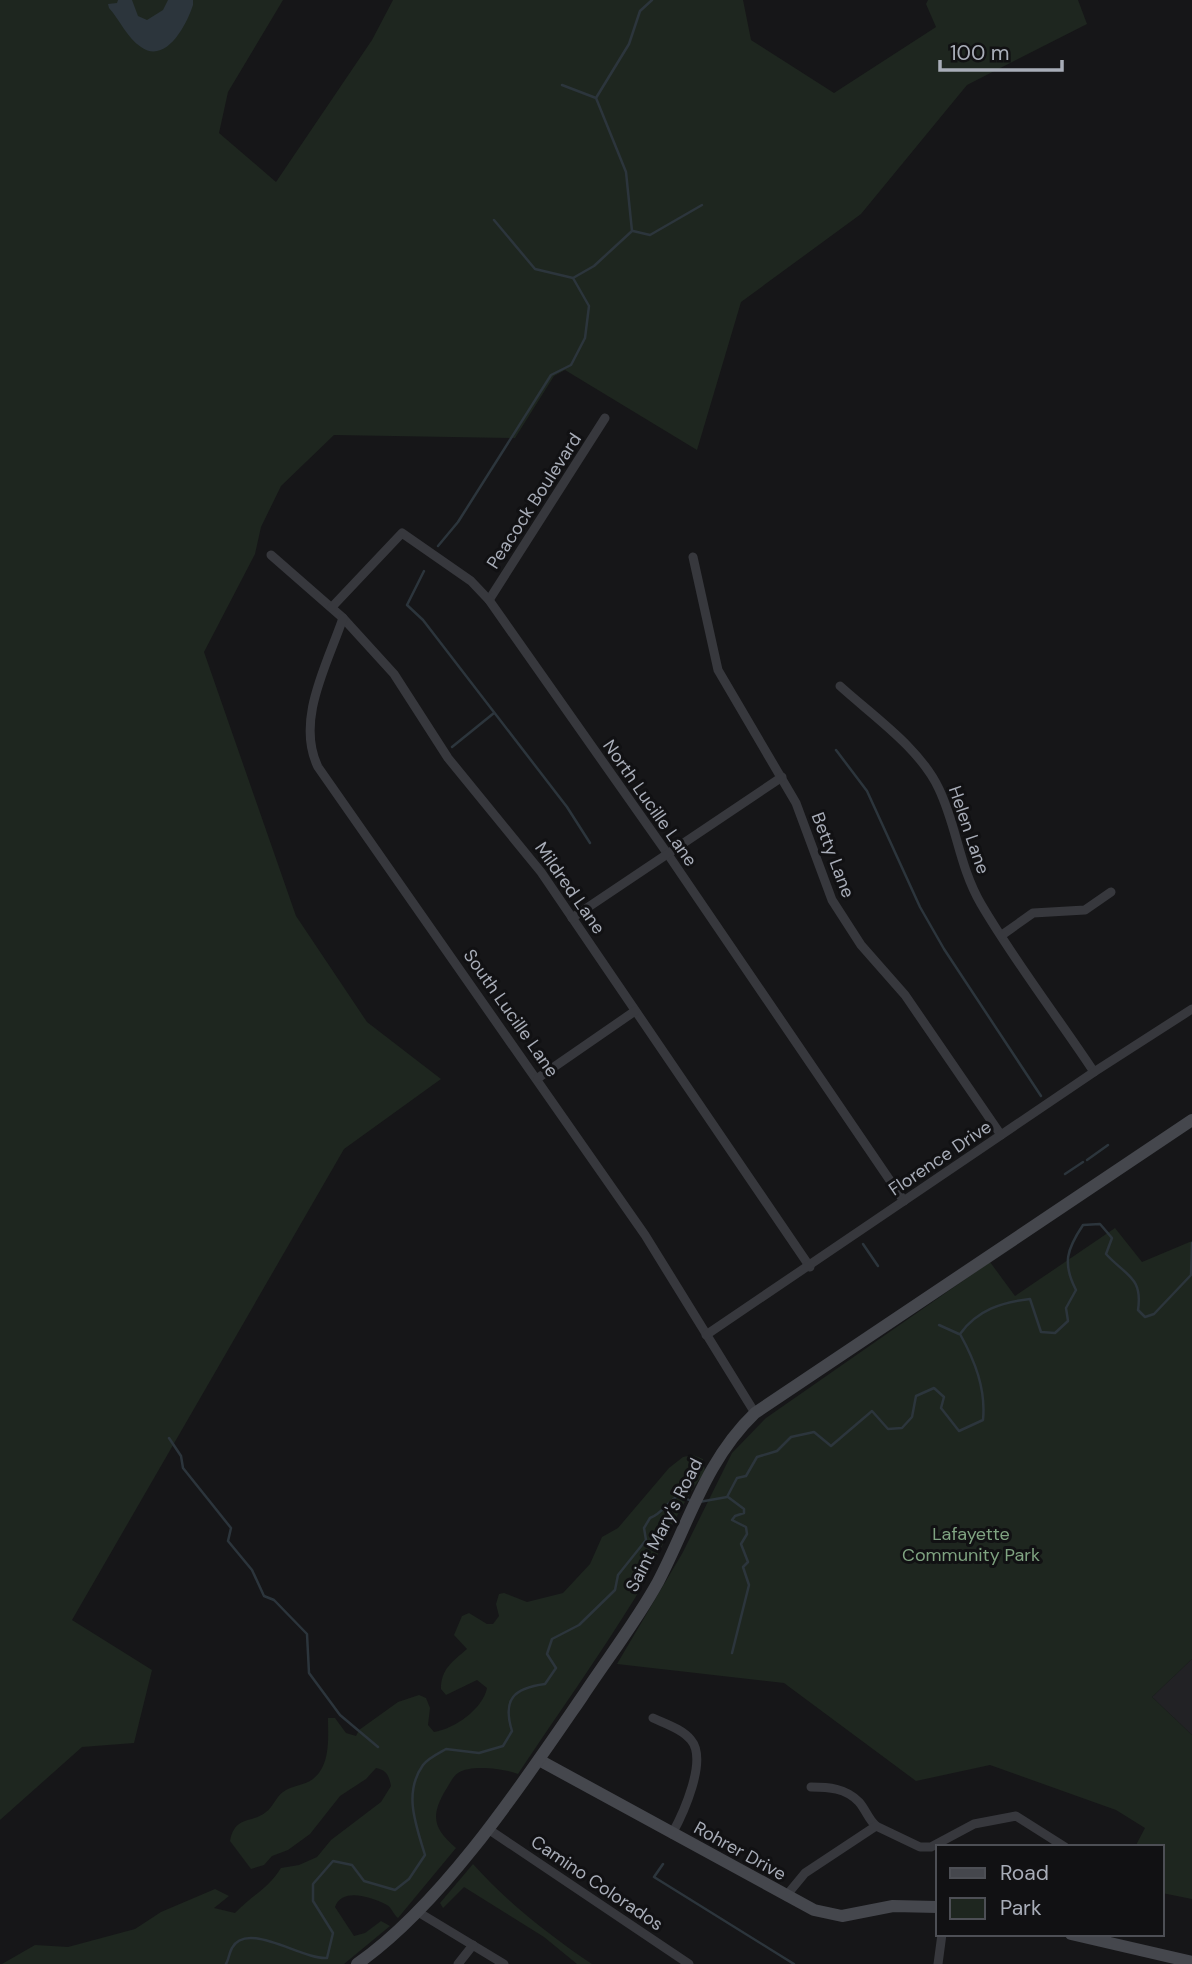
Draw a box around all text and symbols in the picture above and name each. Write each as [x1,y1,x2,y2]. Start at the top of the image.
scale bar [940,28,1062,72]
text: 100 m [950,39,1010,67]
street label: Peacock Boulevard [481,429,587,573]
street label: North Lucille Lane [597,735,703,871]
street label: Helen Lane [943,783,995,877]
street label: Betty Lane [806,809,860,901]
street label: Mildred Lane [529,837,611,939]
street label: South Lucille Lane [458,944,564,1082]
street label: Florence Drive [884,1115,996,1201]
street label: Saint Mary's Road [620,1454,708,1596]
park label: Lafayette Community Park [902,1522,1040,1567]
street label: Rohrer Drive [690,1816,790,1886]
street label: Camino Colorados [526,1830,668,1936]
legend [936,1845,1164,1936]
text: Road [1000,1859,1049,1887]
text: Park [1000,1894,1042,1922]

